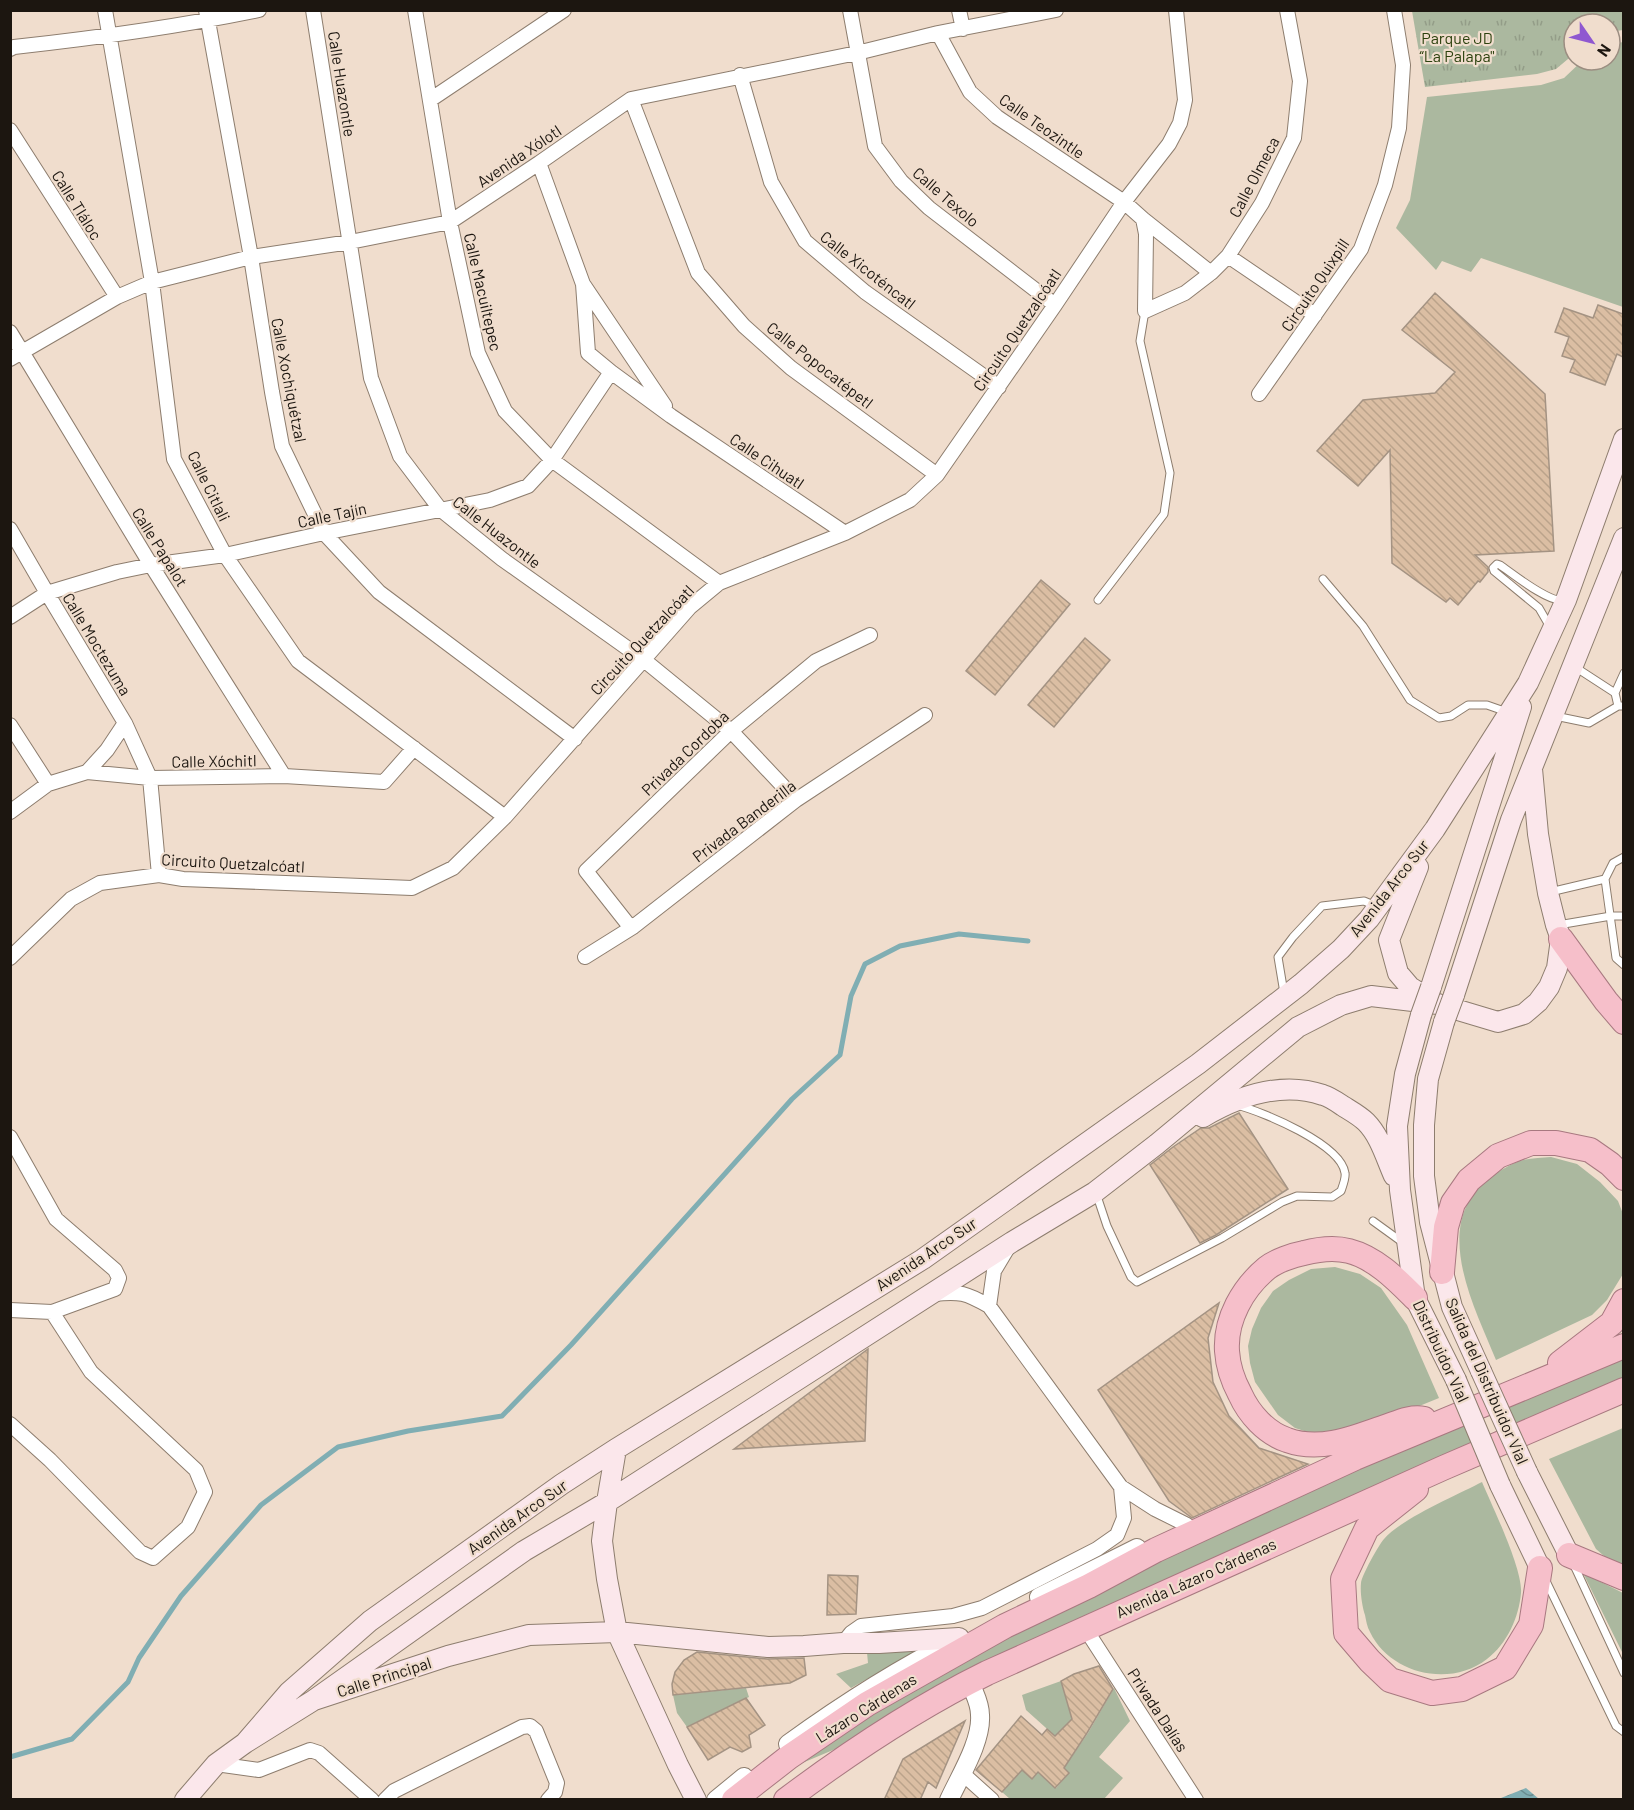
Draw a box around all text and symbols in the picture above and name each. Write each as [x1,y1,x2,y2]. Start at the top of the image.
north arrow [1562,12,1622,72]
park label: Parque JD “La Palapa" [1420,28,1494,65]
street label: Calle Huazontle [325,30,360,138]
text: N [1594,41,1616,61]
street label: Calle Teozintle [996,89,1089,162]
street label: Avenida Xólotl [473,120,564,191]
street label: Calle Olmeca [1224,133,1283,220]
street label: Calle Texolo [909,163,983,231]
street label: Calle Tláloc [49,166,106,243]
street label: Calle Xicoténcatl [817,226,920,313]
street label: Calle Macuiltepec [461,231,506,353]
street label: Circuito Quixpill [1277,235,1353,335]
street label: Circuito Quetzalcóatl [969,265,1065,395]
street label: Calle Xochiquétzal [268,316,311,444]
street label: Calle Popocatépetl [763,317,877,412]
street label: Calle Cihuatl [727,429,808,492]
street label: Calle Citlali [184,447,235,524]
street label: Calle Huazontle [449,491,545,572]
street label: Calle Tajín [296,498,368,531]
street label: Calle Papalot [129,504,192,590]
street label: Circuito Quetzalcóatl [586,581,698,699]
street label: Calle Moctezuma [59,589,136,699]
street label: Privada Cordoba [637,706,732,799]
street label: Calle Xóchitl [171,750,257,771]
street label: Privada Banderilla [688,776,799,866]
street label: Avenida Arco Sur [1345,835,1432,940]
street label: Circuito Quetzalcóatl [161,849,305,876]
street label: Avenida Arco Sur [872,1213,980,1294]
street label: Salida del Distribuidor Vial [1442,1295,1533,1467]
street label: Distribuidor Vial [1409,1297,1473,1405]
street label: Avenida Arco Sur [463,1475,570,1558]
street label: Avenida Lázaro Cárdenas [1113,1534,1279,1621]
street label: Calle Principal [334,1652,433,1701]
street label: Privada Dalías [1124,1664,1193,1755]
street label: Lázaro Cárdenas [812,1669,920,1746]

